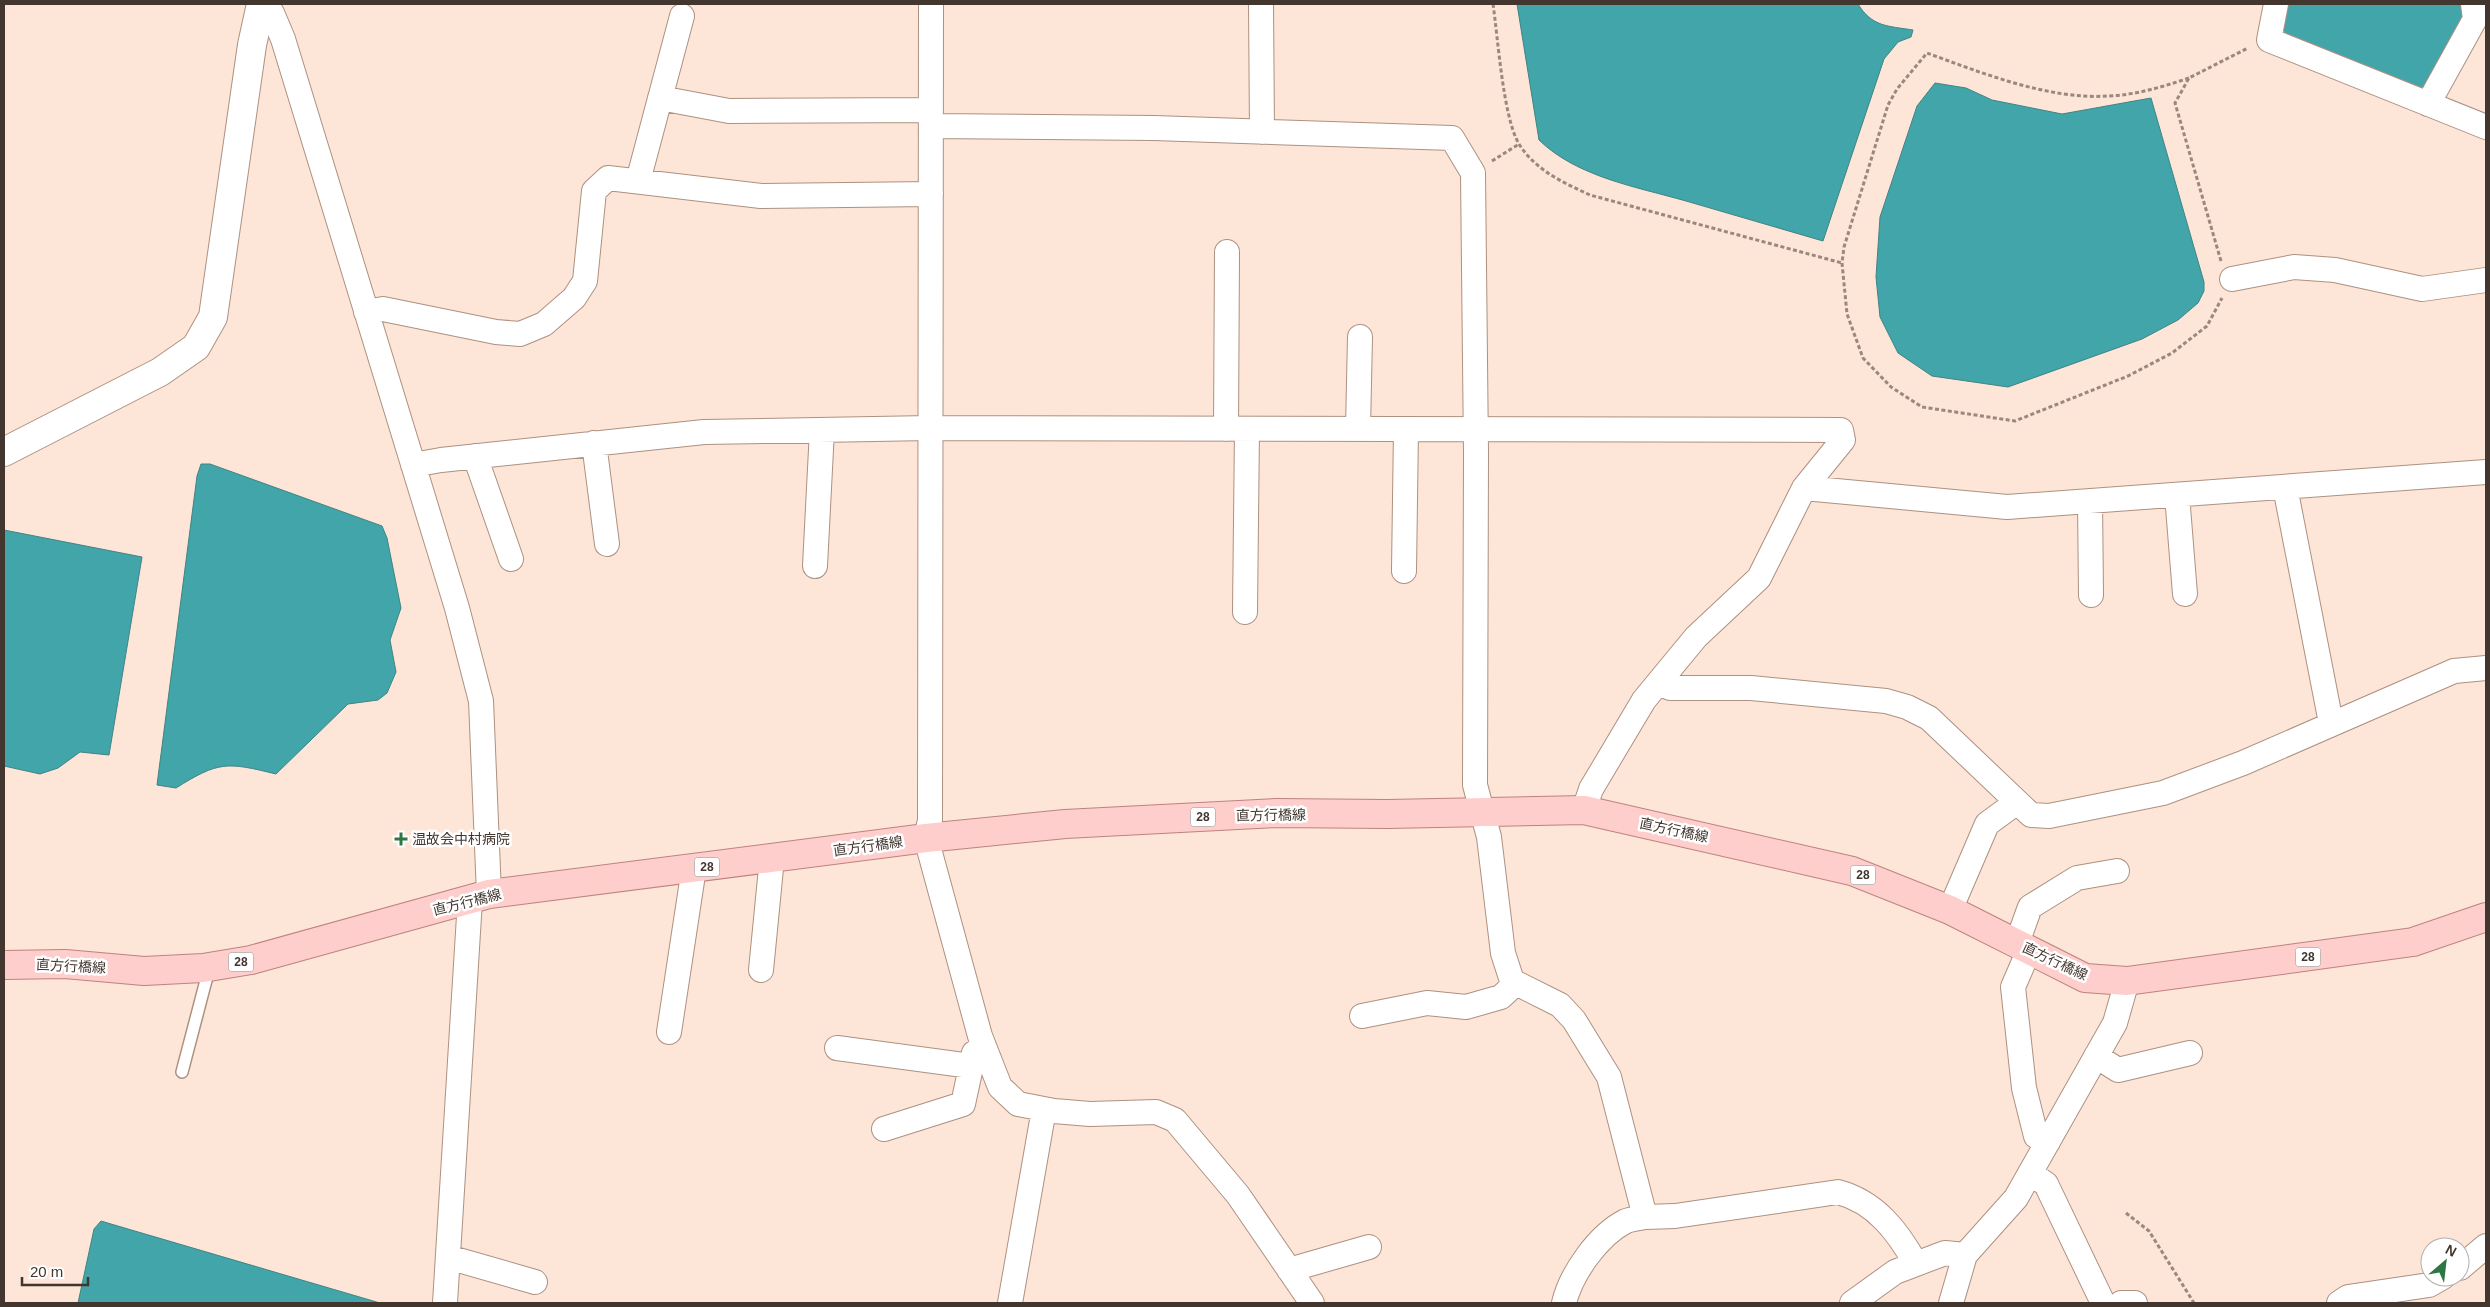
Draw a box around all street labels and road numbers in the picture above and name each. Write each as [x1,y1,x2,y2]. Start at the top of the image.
street label: 直方行橋線 [1236,806,1306,824]
road number: 28 [1190,808,1216,826]
street label: 直方行橋線 [1638,815,1710,845]
street label: 直方行橋線 [832,833,904,859]
road number: 28 [694,858,720,876]
road number: 28 [1850,866,1876,884]
street label: 直方行橋線 [431,886,503,918]
street label: 直方行橋線 [2020,939,2090,983]
road number: 28 [2296,948,2320,966]
road number: 28 [228,952,254,972]
street label: 直方行橋線 [36,956,106,976]

